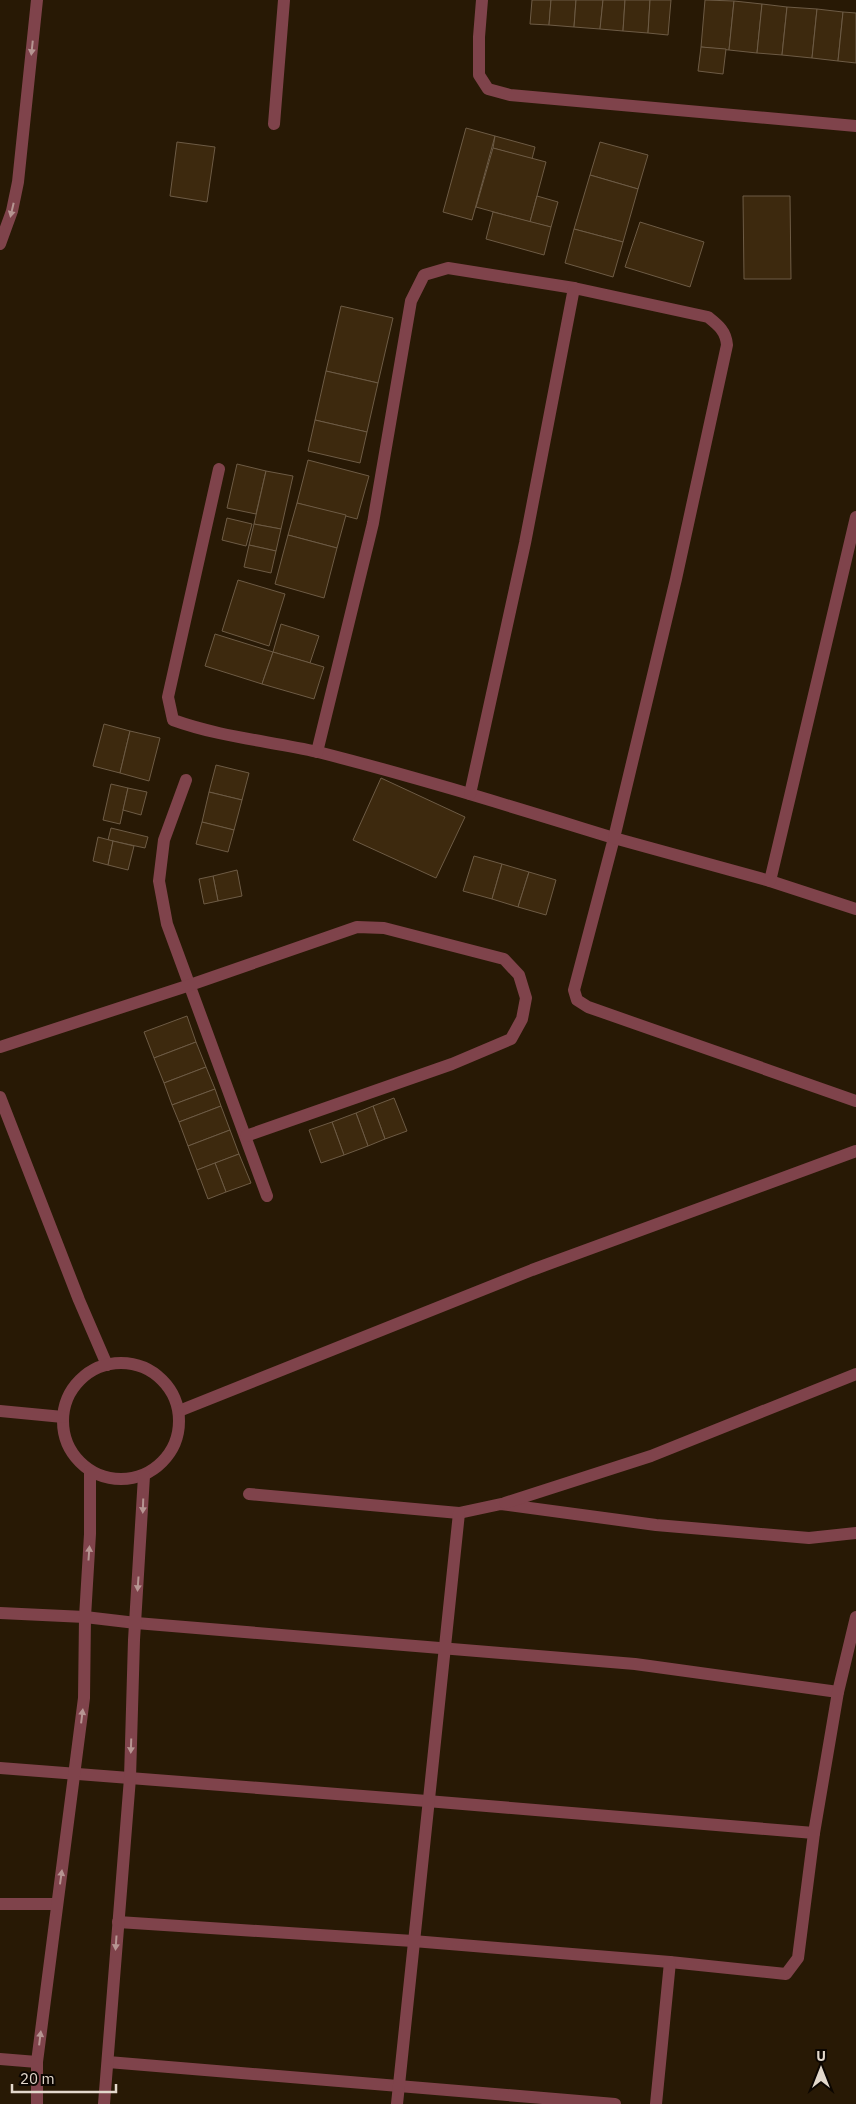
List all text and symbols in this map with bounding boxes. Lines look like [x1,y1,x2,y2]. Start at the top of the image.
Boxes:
one-way arrow [28,41,36,57]
one-way arrow [8,202,16,217]
one-way arrow [138,1498,146,1514]
one-way arrow [86,1545,94,1561]
one-way arrow [134,1576,142,1592]
one-way arrow [78,1707,86,1723]
one-way arrow [127,1739,135,1755]
one-way arrow [57,1868,65,1884]
one-way arrow [112,1935,120,1951]
one-way arrow [36,2030,44,2046]
north arrow [796,2044,846,2094]
text: U [816,2047,826,2065]
scale bar [12,2062,116,2094]
text: 20 m [20,2069,55,2088]

